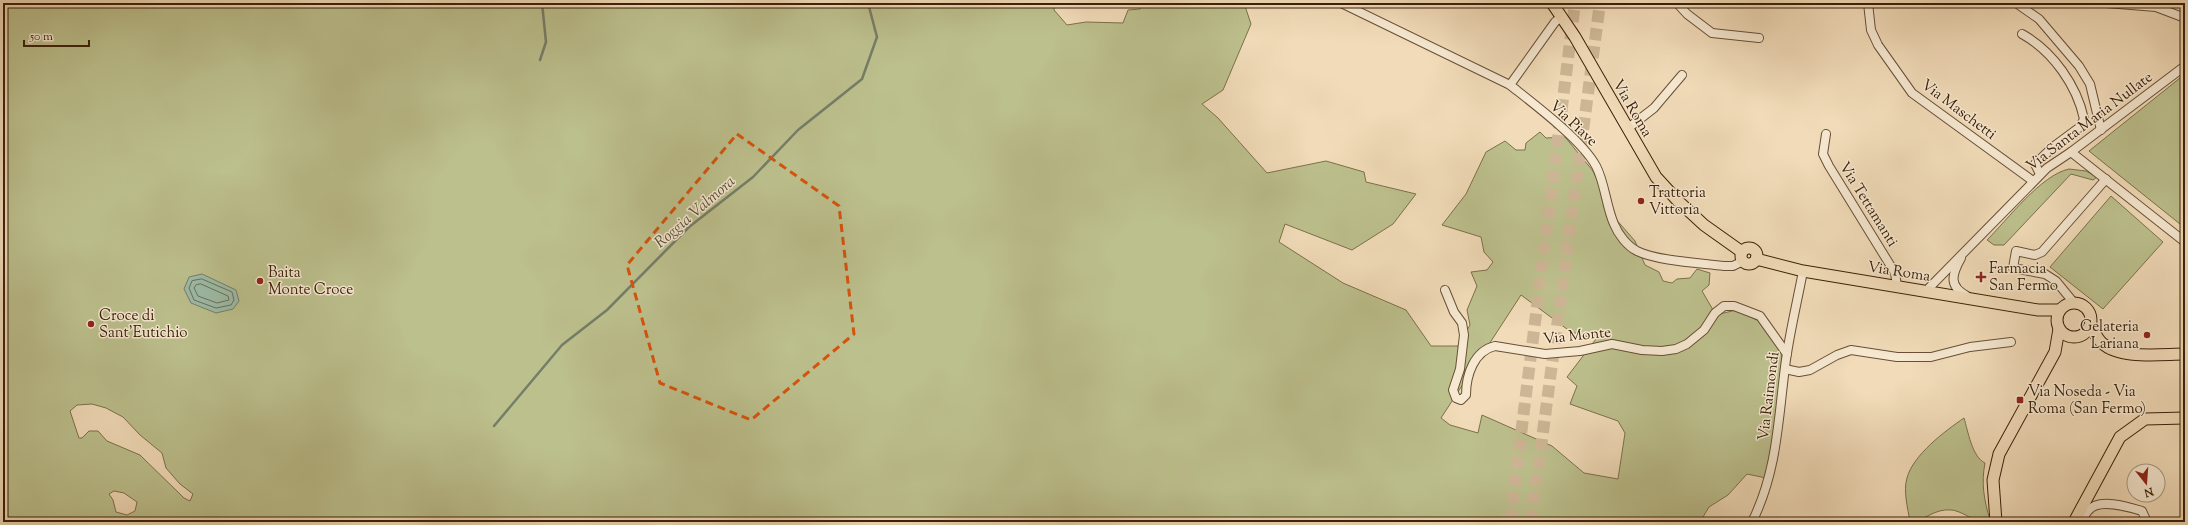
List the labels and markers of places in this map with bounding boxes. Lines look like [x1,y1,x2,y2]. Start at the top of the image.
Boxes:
place label: Trattoria Vittoria [1649,183,1706,221]
marker: Trattoria Vittoria [1636,196,1646,206]
place label: Farmacia San Fermo [1989,259,2058,297]
place label: Baita Monte Croce [268,263,353,301]
marker: Farmacia San Fermo [1976,272,1986,282]
marker: Baita Monte Croce [255,276,265,286]
place label: Croce di Sant'Eutichio [99,306,188,344]
place label: Gelateria Lariana [2080,317,2139,355]
marker: Croce di Sant'Eutichio [86,319,96,329]
marker: Gelateria Lariana [2142,330,2152,340]
place label: Via Noseda - Via Roma (San Fermo) [2028,382,2146,420]
marker: Via Noseda - Via Roma (San Fermo) [2015,395,2025,405]

